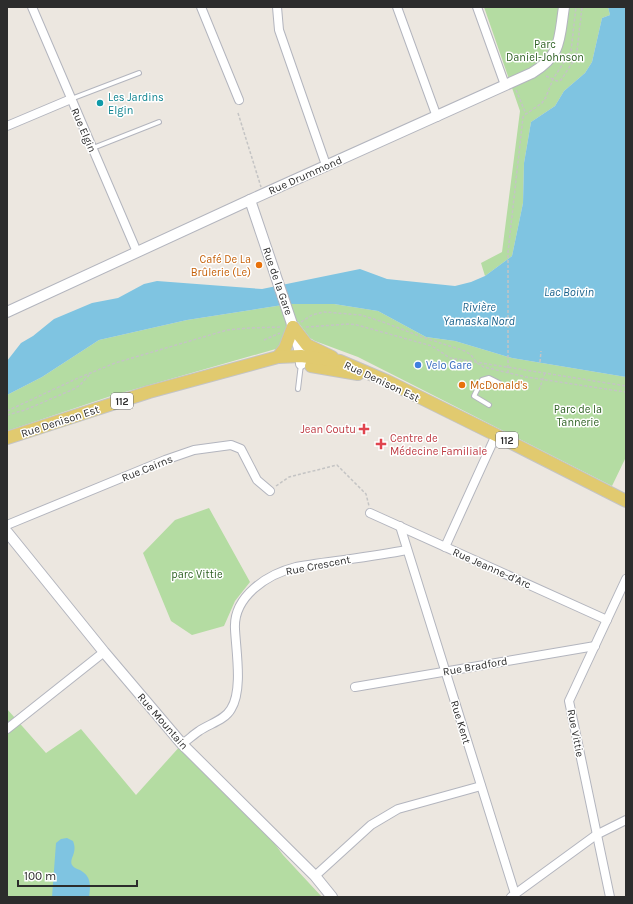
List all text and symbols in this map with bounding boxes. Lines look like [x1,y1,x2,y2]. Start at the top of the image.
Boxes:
park label: Parc Daniel-Johnson [506,38,584,64]
place label: Les Jardins Elgin [108,91,164,117]
marker: Les Jardins Elgin [95,98,105,108]
street label: Rue Elgin [68,106,99,154]
street label: Rue Drummond [266,153,344,198]
street label: Rue de la Gare [260,246,295,317]
place label: Café De La Brûlerie (Le) [191,253,251,279]
marker: Café De La Brûlerie (Le) [254,260,264,270]
water label: Lac Boivin [544,285,594,299]
water label: Rivière Yamaska Nord [443,300,515,328]
street label: Rue Denison Est [342,358,422,405]
place label: Velo Gare [426,359,472,372]
marker: Velo Gare [413,360,423,370]
place label: McDonald's [470,379,528,392]
marker: McDonald's [457,380,467,390]
road number: 112 [111,393,133,409]
street label: Rue Denison Est [19,403,101,440]
park label: Parc de la Tannerie [554,403,602,429]
place label: Jean Coutu [300,423,356,436]
marker: Jean Coutu [359,424,369,434]
place label: Centre de Médecine Familiale [390,432,488,458]
road number: 112 [496,432,518,448]
marker: Centre de Médecine Familiale [375,438,387,450]
street label: Rue Cairns [120,452,175,485]
street label: Rue Jeanne-d'Arc [451,545,533,592]
street label: Rue Crescent [284,553,352,578]
park label: parc Vittie [171,568,223,581]
street label: Rue Bradford [442,654,508,679]
street label: Rue Mountain [135,690,191,752]
street label: Rue Kent [448,699,473,745]
street label: Rue Vittie [565,708,587,758]
scale bar [18,862,137,888]
text: 100 m [24,869,56,883]

